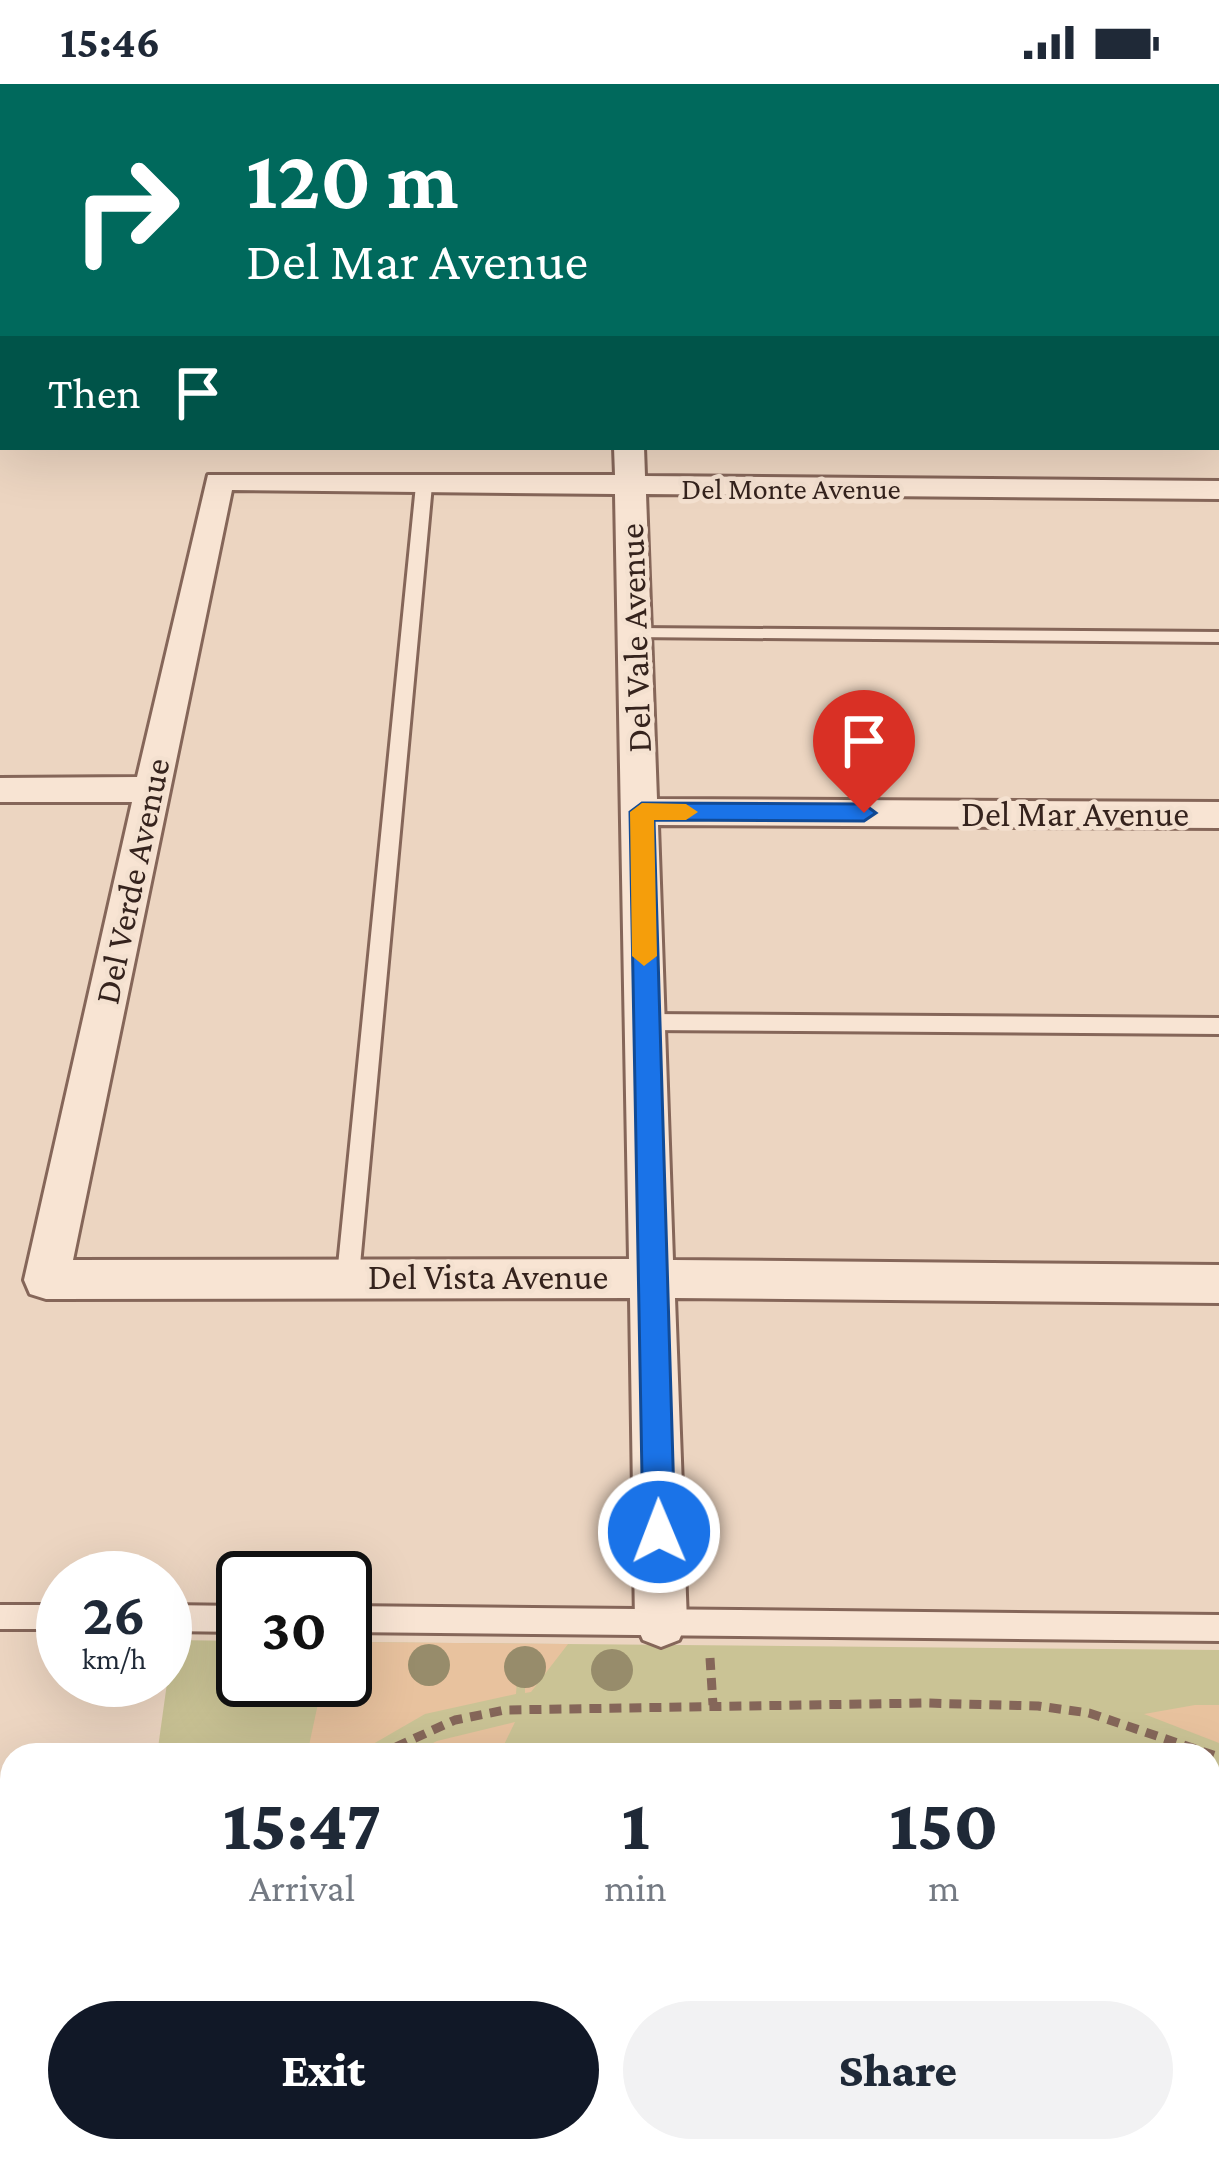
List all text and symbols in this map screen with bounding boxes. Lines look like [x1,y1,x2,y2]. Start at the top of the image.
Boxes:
text: 15:46 [60,17,160,67]
icon: right [48,132,204,288]
text: 120 m [246,133,459,226]
text: Del Mar Avenue [246,231,588,291]
icon: arrive [165,360,231,426]
text: Then [48,368,141,418]
street label: Del Monte Avenue [681,472,901,505]
street label: Del Vale Avenue [611,523,659,753]
pin [813,690,915,813]
icon: arrive [831,708,897,774]
street label: Del Verde Avenue [86,754,178,1008]
street label: Del Mar Avenue [961,794,1189,834]
street label: Del Vista Avenue [368,1257,608,1297]
position arrow [596,1469,722,1595]
speed limit sign: 30 [216,1551,372,1707]
text: 26 [82,1580,146,1647]
text: km/h [82,1642,146,1675]
text: 15:47 [223,1784,382,1864]
text: 1 [621,1784,650,1864]
text: 150 [889,1784,998,1864]
text: Arrival [249,1866,355,1909]
text: min [604,1866,667,1909]
text: m [928,1866,960,1909]
button: Exit [48,2001,599,2139]
button: Share [623,2001,1173,2139]

